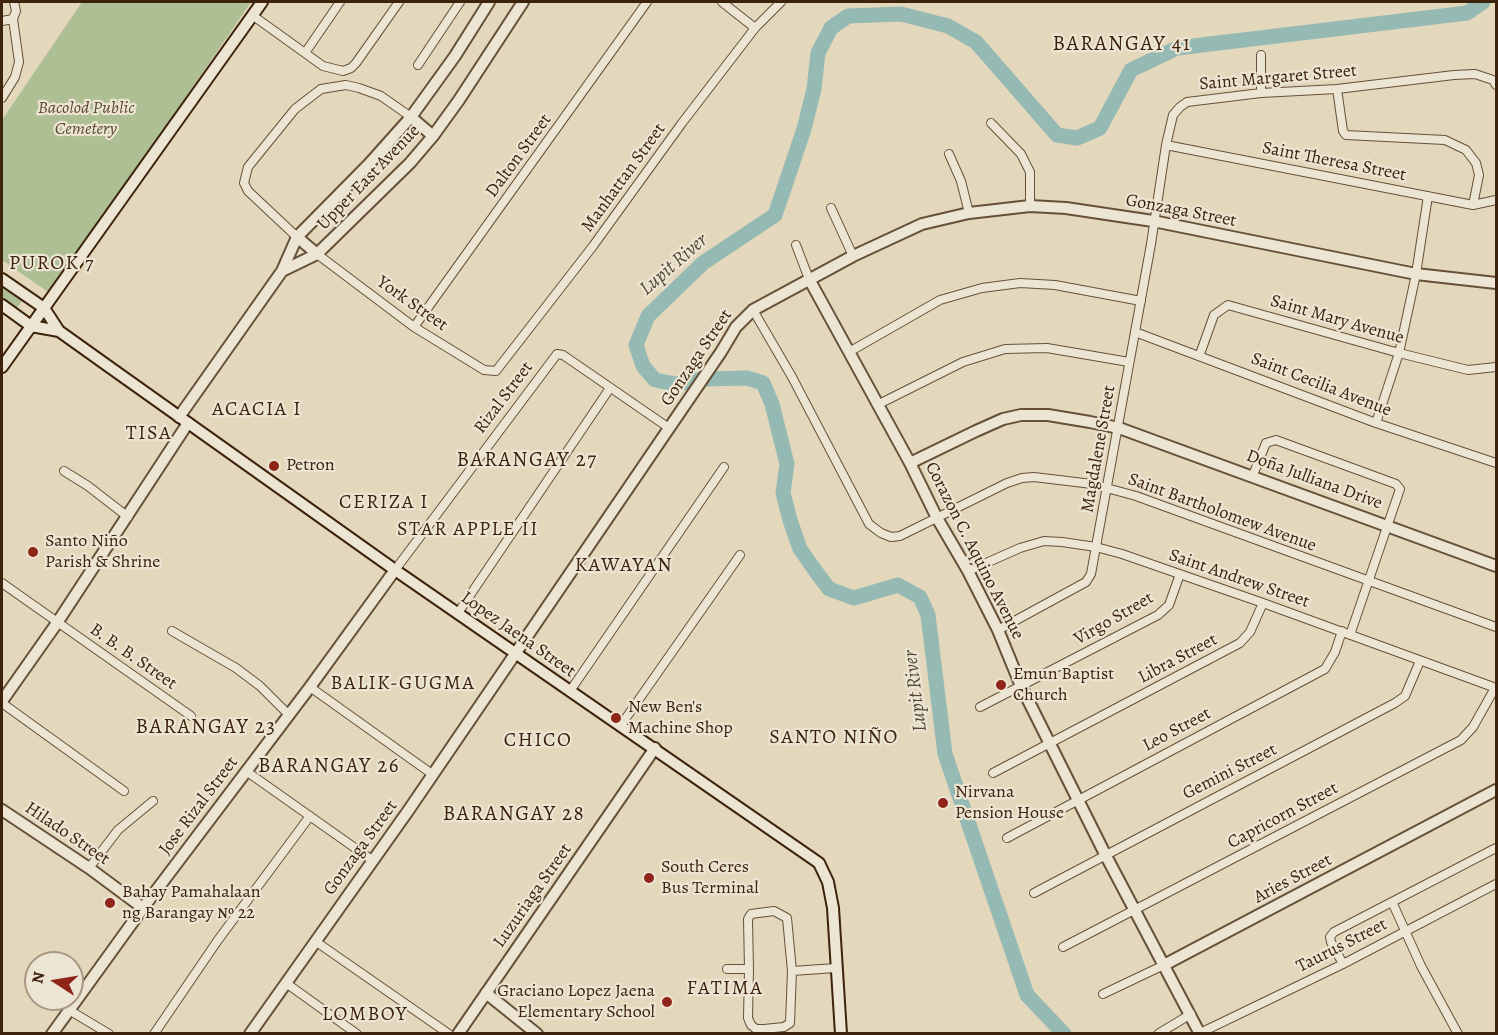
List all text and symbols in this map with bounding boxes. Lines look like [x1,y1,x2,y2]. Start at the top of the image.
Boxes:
district label: BARANGAY 41 [1052,32,1192,58]
street label: Saint Margaret Street [1198,60,1358,96]
park label: Bacolod Public Cemetery [38,98,134,140]
street label: Dalton Street [481,110,557,202]
street label: Manhattan Street [577,119,671,237]
street label: Upper East Avenue [313,121,425,235]
street label: Saint Theresa Street [1260,137,1408,187]
street label: Gonzaga Street [1124,190,1238,232]
water label: Lupit River [635,229,713,301]
district label: PUROK 7 [9,252,95,276]
street label: York Street [372,272,452,336]
street label: Saint Mary Avenue [1268,291,1406,349]
street label: Gonzaga Street [657,305,737,411]
street label: Saint Cecilia Avenue [1248,348,1394,422]
street label: Rizal Street [470,358,538,438]
street label: Magdalene Street [1077,384,1121,514]
district label: ACACIA I [212,398,302,422]
district label: TISA [126,422,172,446]
street label: Doña Julliana Drive [1243,445,1385,515]
district label: BARANGAY 27 [456,448,598,474]
place label: Petron [286,455,335,477]
marker: Petron [267,459,281,473]
street label: Corazon C. Aquino Avenue [920,459,1028,643]
street label: Saint Bartholomew Avenue [1125,469,1319,557]
district label: CERIZA I [339,491,429,515]
district label: STAR APPLE II [397,518,539,542]
place label: Santo Niño Parish & Shrine [45,531,160,574]
marker: Santo Niño Parish & Shrine [26,545,40,559]
street label: Saint Andrew Street [1166,545,1312,613]
district label: KAWAYAN [575,554,673,578]
street label: Lopez Jaena Street [456,587,580,683]
street label: Virgo Street [1070,588,1158,650]
street label: B. B. B. Street [85,619,181,695]
street label: Libra Street [1135,629,1221,689]
water label: Lupit River [899,649,933,733]
place label: Emun Baptist Church [1013,664,1114,706]
district label: BALIK-GUGMA [331,672,475,696]
marker: Emun Baptist Church [994,678,1008,692]
place label: New Ben's Machine Shop [628,697,733,740]
street label: Leo Street [1139,703,1215,757]
marker: New Ben's Machine Shop [609,711,623,725]
district label: BARANGAY 23 [135,715,277,741]
district label: SANTO NIÑO [769,726,899,750]
district label: CHICO [504,729,572,753]
street label: Gemini Street [1179,739,1281,805]
street label: Jose Rizal Street [155,752,243,860]
district label: BARANGAY 26 [258,754,400,780]
street label: Capricorn Street [1224,778,1342,854]
place label: Nirvana Pension House [955,782,1064,824]
street label: Gonzaga Street [319,796,403,900]
marker: Nirvana Pension House [936,796,950,810]
street label: Hilado Street [20,798,114,870]
district label: BARANGAY 28 [443,802,585,828]
street label: Luzuriaga Street [489,840,577,952]
street label: Aries Street [1250,849,1336,909]
place label: South Ceres Bus Terminal [661,857,759,900]
marker: South Ceres Bus Terminal [642,871,656,885]
place label: Bahay Pamahalaan ng Barangay № 22 [122,882,261,924]
marker: Bahay Pamahalaan ng Barangay № 22 [103,896,117,910]
street label: Taurus Street [1293,914,1391,978]
north arrow [24,951,84,1011]
text: N [26,970,50,986]
district label: FATIMA [687,977,763,1001]
place label: Graciano Lopez Jaena Elementary School [497,981,655,1024]
marker: Graciano Lopez Jaena Elementary School [660,995,674,1009]
district label: LOMBOY [322,1003,408,1027]

